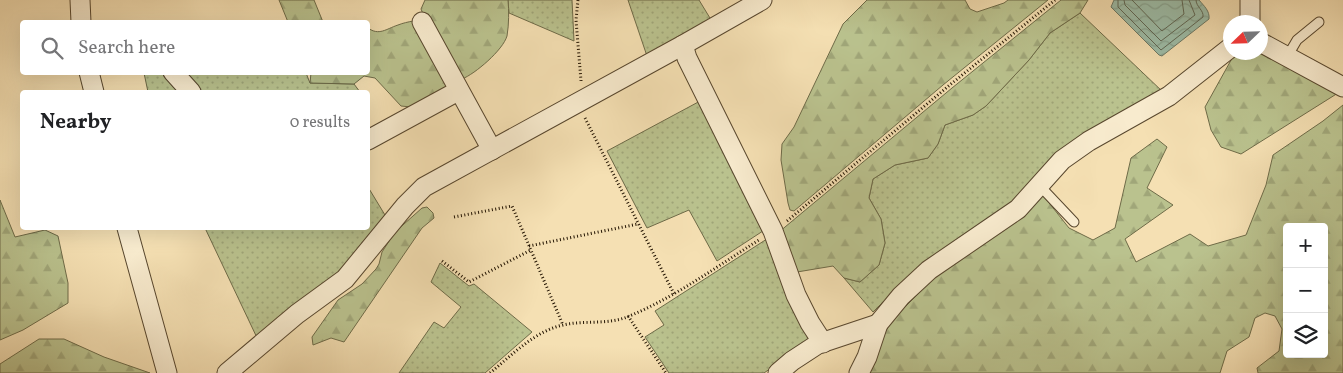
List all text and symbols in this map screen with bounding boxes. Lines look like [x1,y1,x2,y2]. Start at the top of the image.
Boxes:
north arrow [1223,15,1268,60]
search box [20,20,370,75]
icon: search [38,34,66,62]
text: Search here [78,35,175,61]
text: Nearby [40,108,111,137]
text: 0 results [290,112,350,134]
map controls [1283,223,1328,358]
button: + [1283,223,1328,268]
button: − [1283,268,1328,313]
button: layers [1283,313,1328,358]

